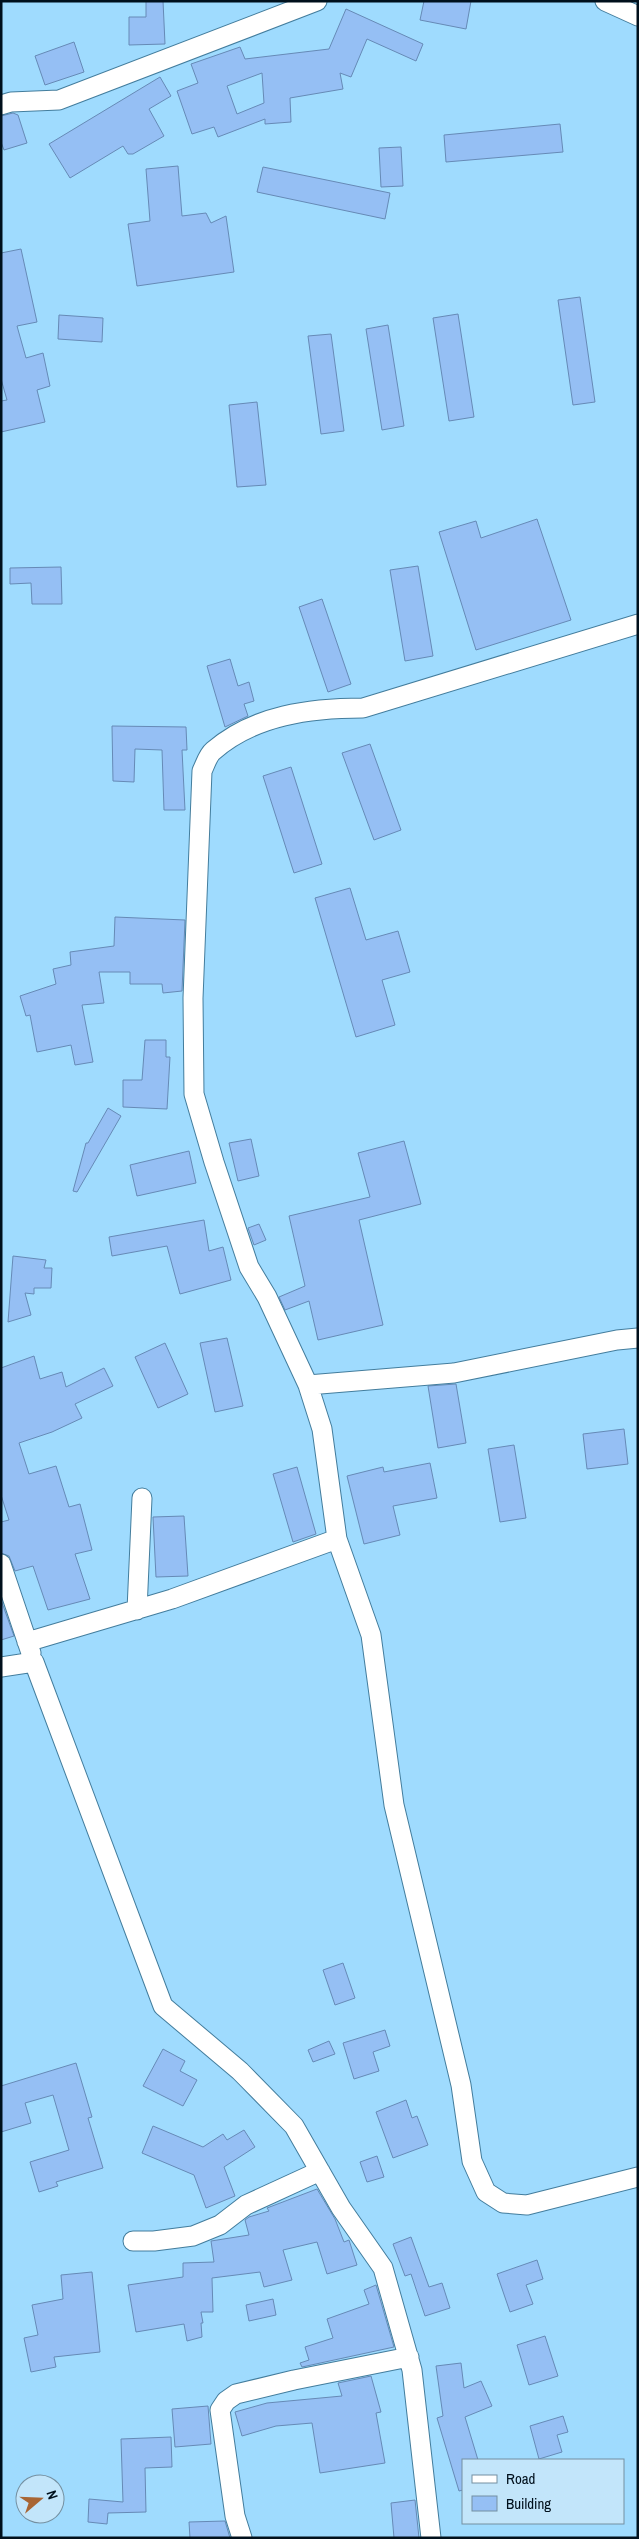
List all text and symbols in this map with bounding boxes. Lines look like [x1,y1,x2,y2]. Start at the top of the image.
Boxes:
legend [462,2459,624,2524]
text: Road [506,2468,535,2489]
north arrow [15,2474,65,2524]
text: N [42,2488,62,2502]
text: Building [506,2493,551,2514]

